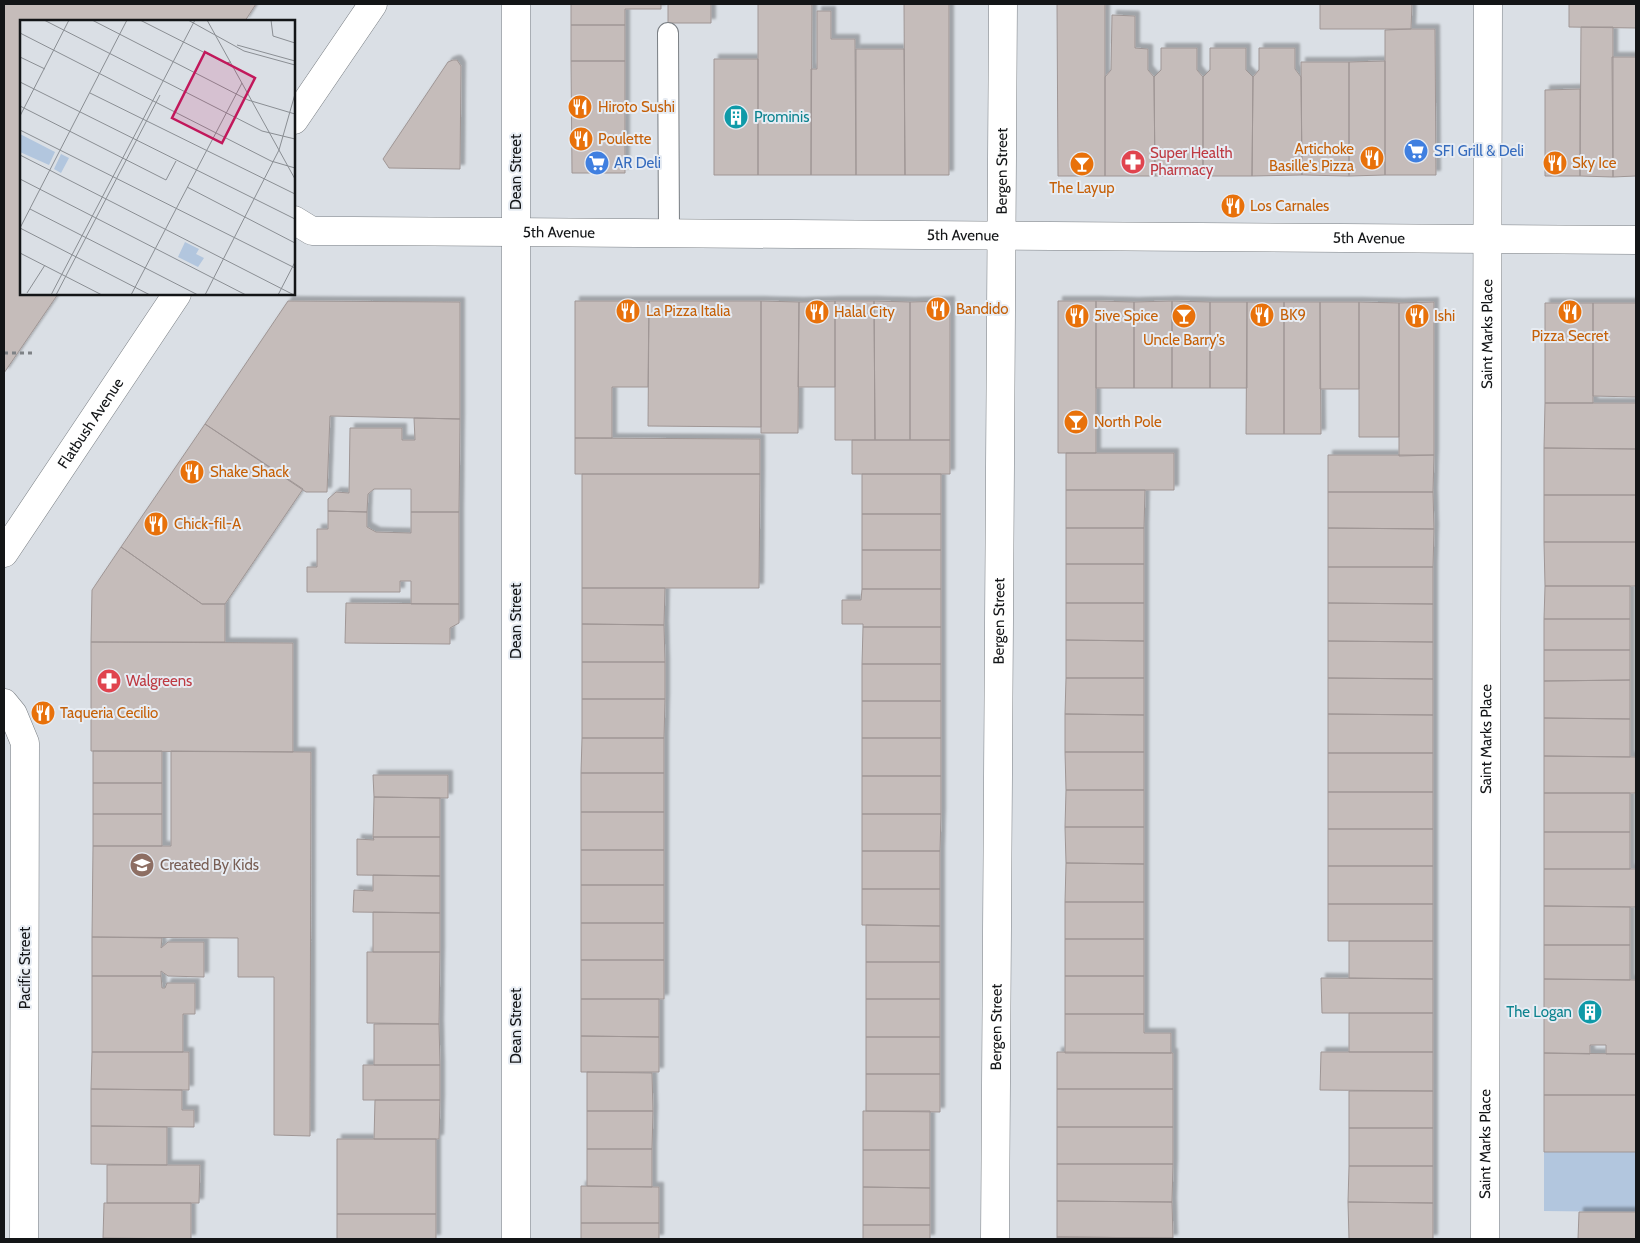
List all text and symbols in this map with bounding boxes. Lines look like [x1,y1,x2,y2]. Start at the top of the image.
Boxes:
inset map [20,20,295,295]
restaurant icon: Hiroto Sushi [567,94,593,120]
place label: Hiroto Sushi [598,98,675,116]
building icon: Prominis [723,104,749,130]
place label: Prominis [754,108,809,126]
restaurant icon: Poulette [568,126,594,152]
street label: Bergen Street [993,128,1011,215]
place label: Poulette [598,130,652,148]
street label: Dean Street [507,134,525,210]
supermarket icon: SFI Grill & Deli [1403,138,1429,164]
place label: Artichoke Basille's Pizza [1269,140,1355,175]
place label: SFI Grill & Deli [1434,142,1524,160]
place label: Super Health Pharmacy [1150,144,1233,179]
restaurant icon: Artichoke Basille's Pizza [1359,145,1385,171]
pharmacy icon: Super Health Pharmacy [1120,149,1146,175]
supermarket icon: AR Deli [584,150,610,176]
restaurant icon: Sky Ice [1542,150,1568,176]
bar icon: The Layup [1069,151,1095,177]
place label: AR Deli [614,154,661,172]
place label: Sky Ice [1572,154,1617,172]
place label: The Layup [1049,179,1115,197]
restaurant icon: Los Carnales [1220,193,1246,219]
place label: Los Carnales [1250,197,1329,215]
street label: 5th Avenue [523,223,595,242]
street label: 5th Avenue [927,226,999,245]
street label: 5th Avenue [1333,229,1405,247]
street label: Saint Marks Place [1478,279,1496,389]
restaurant icon: Bandido [925,296,951,322]
restaurant icon: La Pizza Italia [615,298,641,324]
restaurant icon: Halal City [804,299,830,325]
restaurant icon: Pizza Secret [1557,299,1583,325]
place label: Bandido [956,300,1009,318]
place label: La Pizza Italia [646,302,731,320]
restaurant icon: BK9 [1249,302,1275,328]
place label: Halal City [834,303,895,321]
restaurant icon: 5ive Spice [1064,303,1090,329]
bar icon: Uncle Barry's [1171,303,1197,329]
restaurant icon: Ishi [1404,303,1430,329]
place label: BK9 [1280,306,1306,324]
place label: 5ive Spice [1094,307,1159,325]
place label: Ishi [1434,307,1455,325]
place label: Pizza Secret [1532,327,1608,345]
place label: Uncle Barry's [1143,331,1225,349]
street label: Flatbush Avenue [54,374,127,472]
bar icon: North Pole [1063,409,1089,435]
place label: North Pole [1094,413,1162,431]
restaurant icon: Shake Shack [179,459,205,485]
place label: Shake Shack [210,463,289,481]
restaurant icon: Chick-fil-A [143,511,169,537]
place label: Chick-fil-A [174,515,242,533]
street label: Bergen Street [990,578,1008,664]
street label: Dean Street [507,583,525,659]
pharmacy icon: Walgreens [96,668,122,694]
place label: Walgreens [126,672,192,690]
street label: Saint Marks Place [1477,684,1495,794]
restaurant icon: Taqueria Cecilio [30,700,56,726]
place label: Taqueria Cecilio [60,704,158,722]
school or university icon: Created By Kids [129,852,155,878]
place label: Created By Kids [160,856,259,874]
street label: Pacific Street [16,927,34,1009]
street label: Bergen Street [987,984,1006,1070]
street label: Dean Street [507,988,525,1064]
building icon: The Logan [1577,999,1603,1025]
place label: The Logan [1506,1003,1572,1021]
street label: Saint Marks Place [1476,1089,1494,1199]

